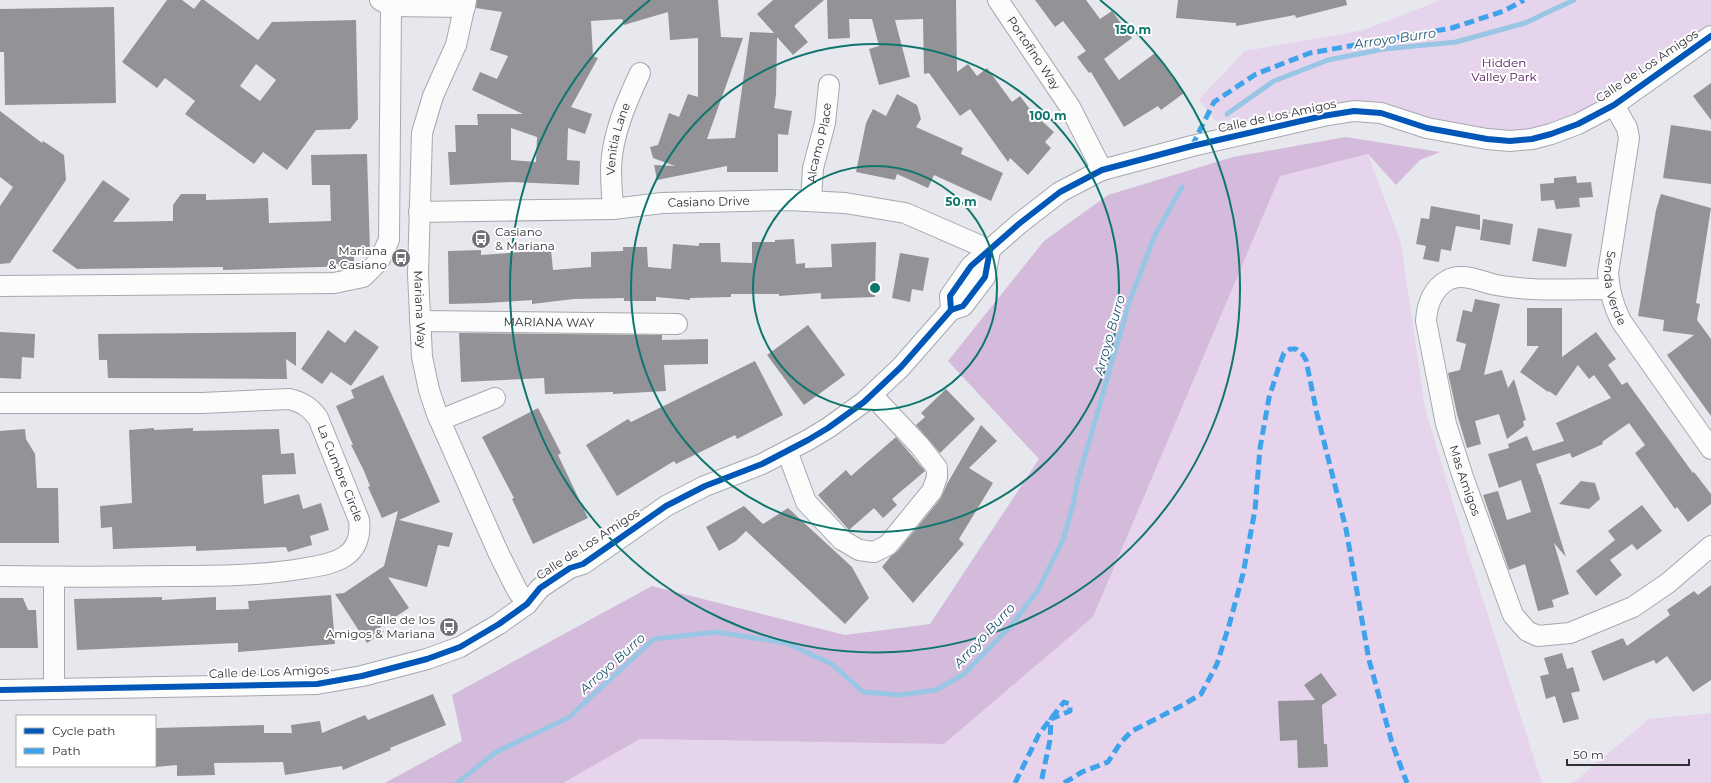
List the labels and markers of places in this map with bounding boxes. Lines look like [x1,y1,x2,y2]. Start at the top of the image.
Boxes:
place label: Casiano & Mariana [495,224,555,253]
bus stop icon: Casiano & Mariana [470,228,492,250]
place label: Mariana & Casiano [329,243,387,272]
bus stop icon: Mariana & Casiano [390,247,412,269]
centre of rings [868,281,882,295]
place label: Calle de los Amigos & Mariana [326,612,435,641]
bus stop icon: Calle de los Amigos & Mariana [438,616,460,638]

